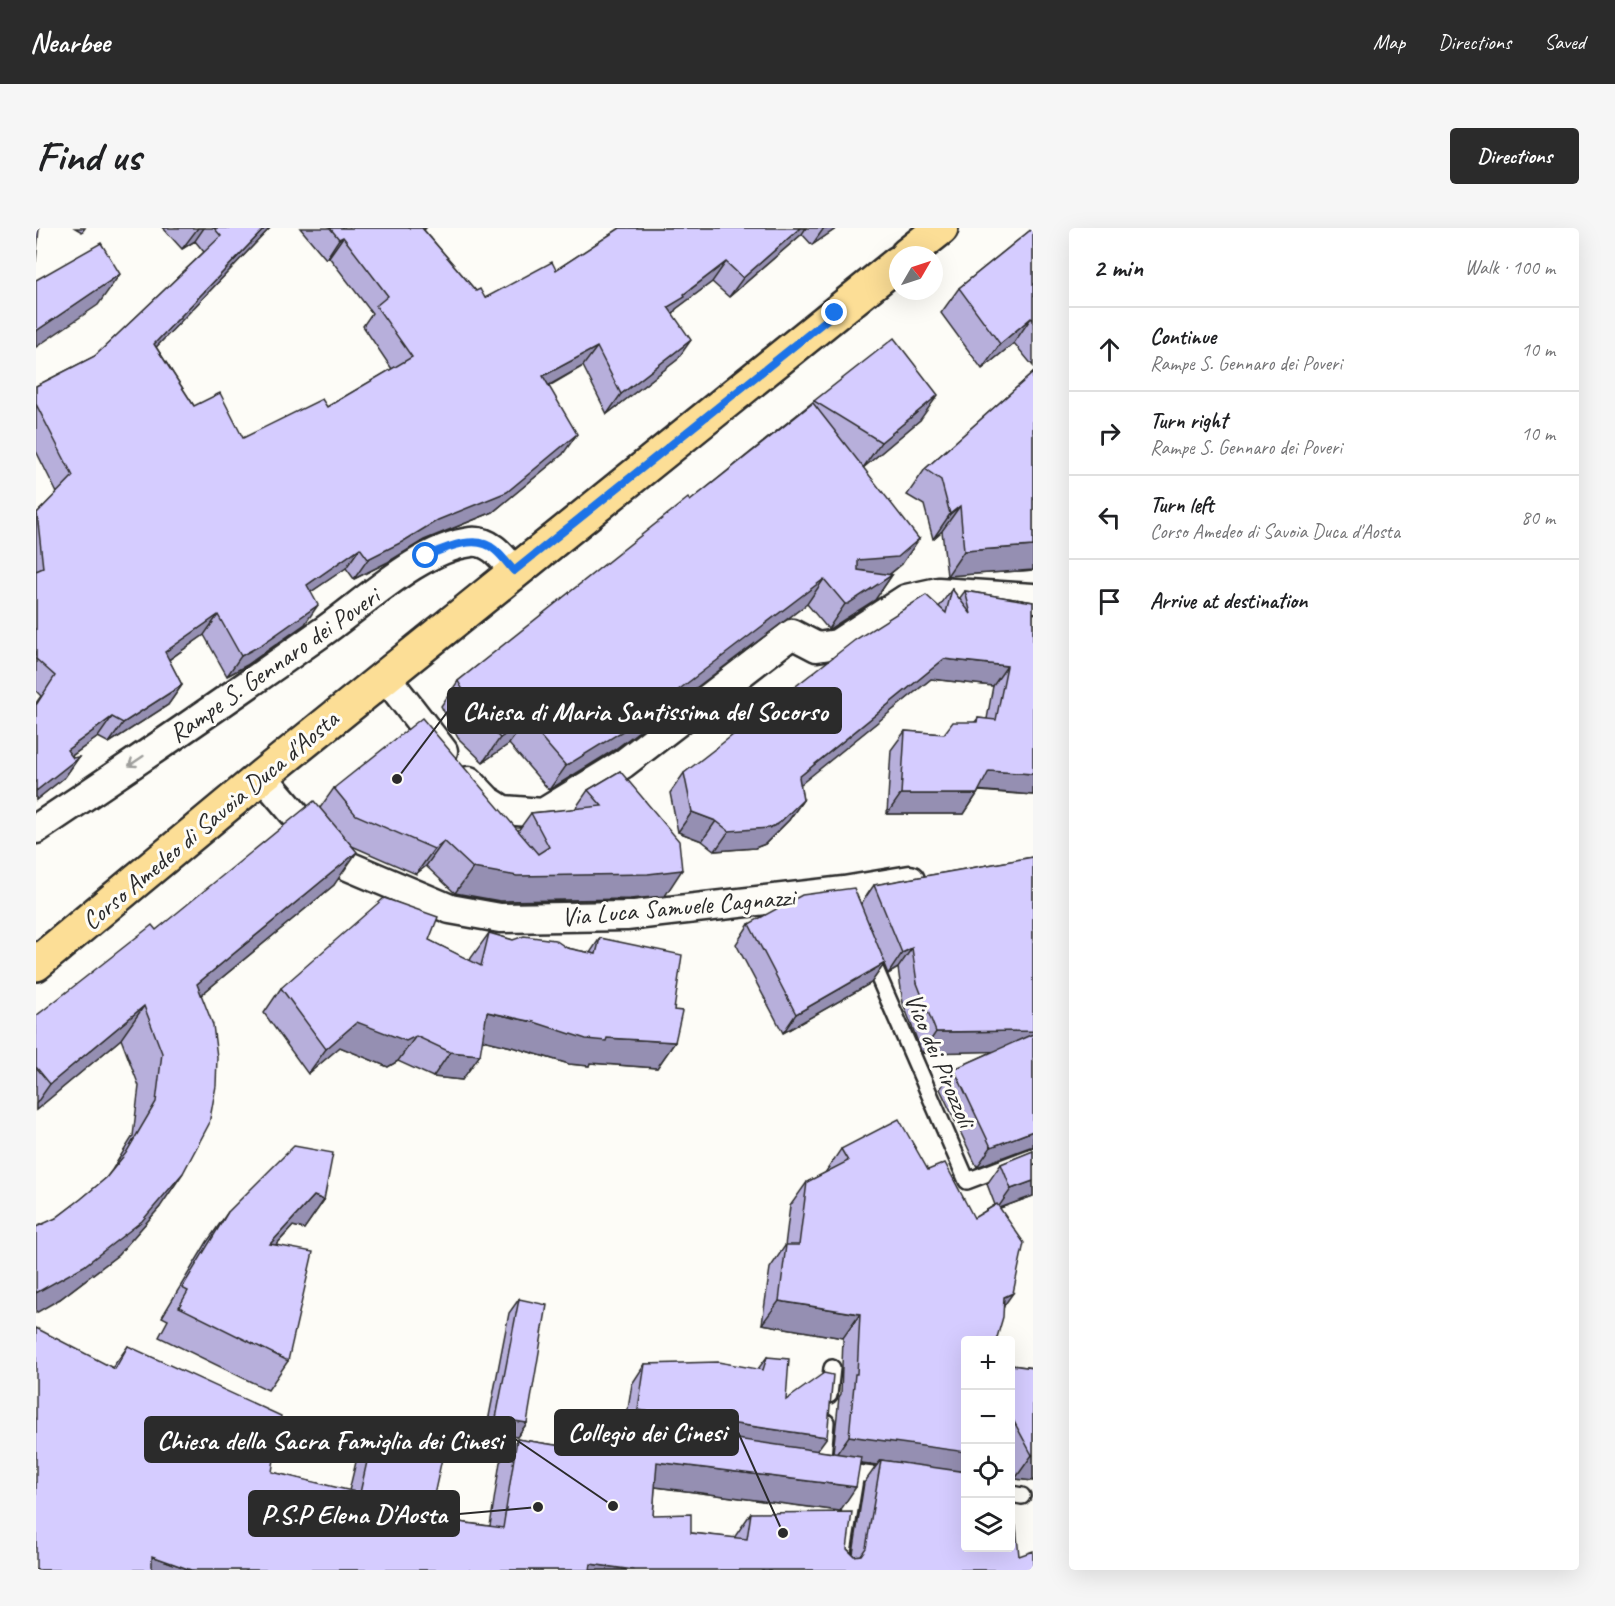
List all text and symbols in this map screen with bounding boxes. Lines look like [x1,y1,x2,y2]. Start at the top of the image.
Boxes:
text: Nearbee [30,25,110,60]
text: Map [1373,29,1405,55]
text: Directions [1438,29,1511,55]
text: Saved [1544,29,1585,55]
button: Directions [1450,128,1579,184]
text: Find us [36,130,141,183]
north arrow [889,246,943,300]
text: 2 min [1093,251,1143,284]
text: Walk · 100 m [1465,255,1555,280]
route end [821,299,847,325]
text: Continue [1150,323,1216,351]
icon: ahead [1093,333,1126,366]
text: 10 m [1521,337,1555,362]
text: Rampe S. Gennaro dei Poveri [1150,351,1342,376]
text: Turn right [1150,407,1227,435]
icon: right [1093,417,1126,450]
text: 10 m [1521,421,1555,446]
text: Rampe S. Gennaro dei Poveri [1150,435,1342,460]
text: Turn left [1150,491,1214,519]
icon: left [1093,501,1126,534]
text: 80 m [1521,505,1555,530]
text: Corso Amedeo di Savoia Duca d'Aosta [1150,519,1400,544]
route start [412,542,438,568]
street label: Rampe S. Gennaro dei Poveri [162,578,388,750]
icon: arrive [1093,585,1126,618]
text: Arrive at destination [1150,587,1307,615]
callout: Chiesa di Maria Santissima del Socorso [448,688,841,733]
text: Chiesa di Maria Santissima del Socorso [462,694,830,728]
street label: Corso Amedeo di Savoia Duca d'Aosta [75,702,346,937]
one-way arrow [128,755,145,767]
street label: Via Luca Samuele Cagnazzi [560,880,799,934]
street label: Vico dei Pirozzoli [897,988,984,1135]
map controls [961,1336,1015,1552]
button: + [961,1336,1015,1390]
button: − [961,1390,1015,1444]
callout: Collegio dei Cinesi [555,1410,738,1455]
text: Collegio dei Cinesi [568,1415,730,1449]
callout: Chiesa della Sacra Famiglia dei Cinesi [145,1417,515,1462]
text: Chiesa della Sacra Famiglia dei Cinesi [157,1423,507,1457]
button: locate [961,1444,1015,1498]
callout: P.S.P Elena D'Aosta [249,1491,459,1536]
text: P.S.P Elena D'Aosta [261,1497,449,1531]
button: layers [961,1498,1015,1552]

